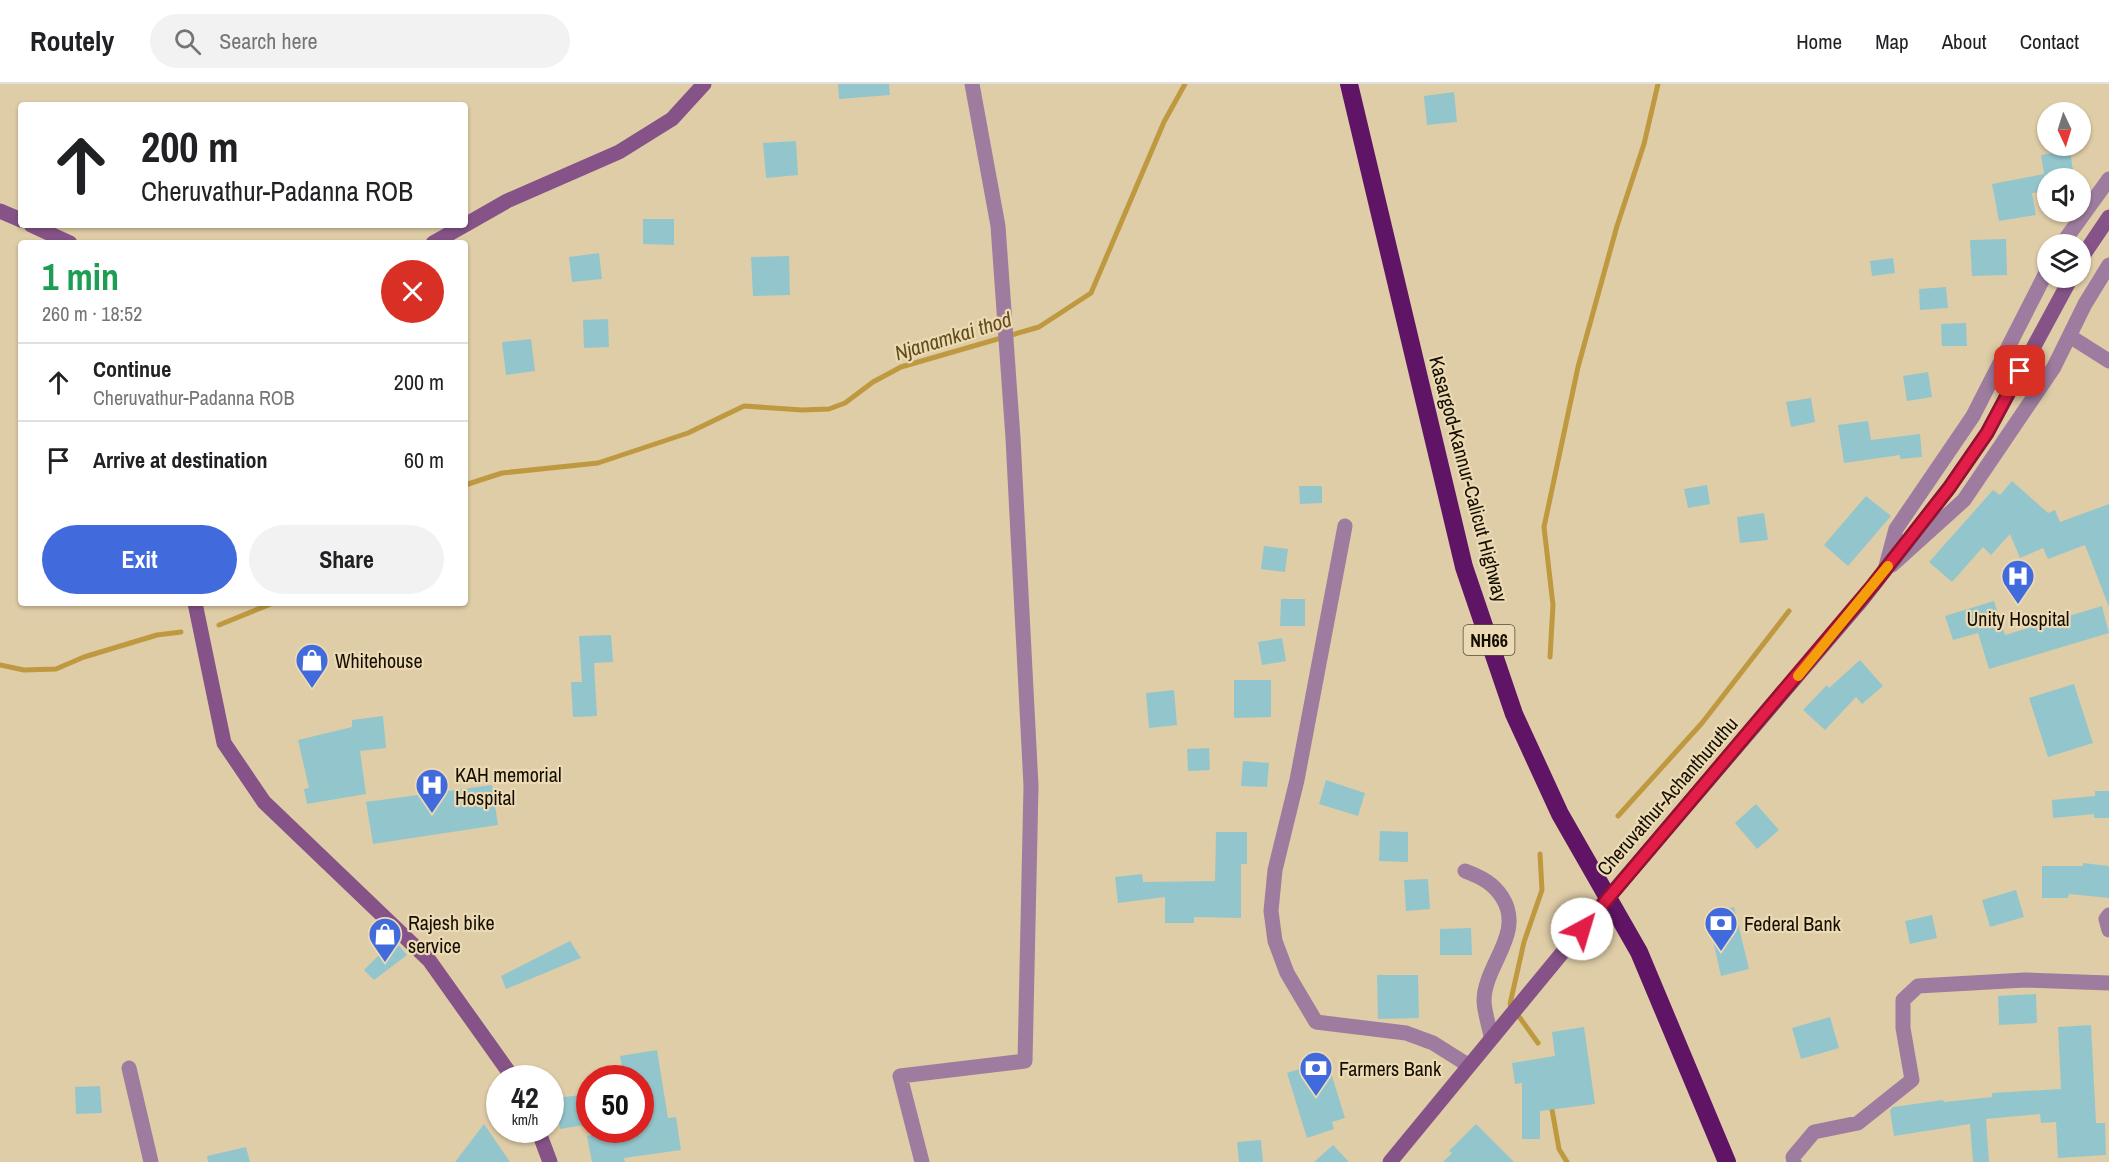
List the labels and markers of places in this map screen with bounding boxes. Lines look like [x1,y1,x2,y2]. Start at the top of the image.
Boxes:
pin [1994,345,2045,396]
hospital icon: Unity Hospital [2000,558,2036,605]
place label: Unity Hospital [1967,605,2070,632]
shop icon: Whitehouse [294,642,330,689]
place label: Whitehouse [335,647,423,674]
place label: KAH memorial Hospital [455,761,562,811]
hospital icon: KAH memorial Hospital [414,767,450,814]
bank icon: Federal Bank [1703,905,1739,952]
place label: Rajesh bike service [408,909,495,959]
place label: Federal Bank [1744,910,1842,937]
shop icon: Rajesh bike service [367,916,403,963]
bank icon: Farmers Bank [1298,1050,1334,1097]
place label: Farmers Bank [1339,1055,1442,1082]

